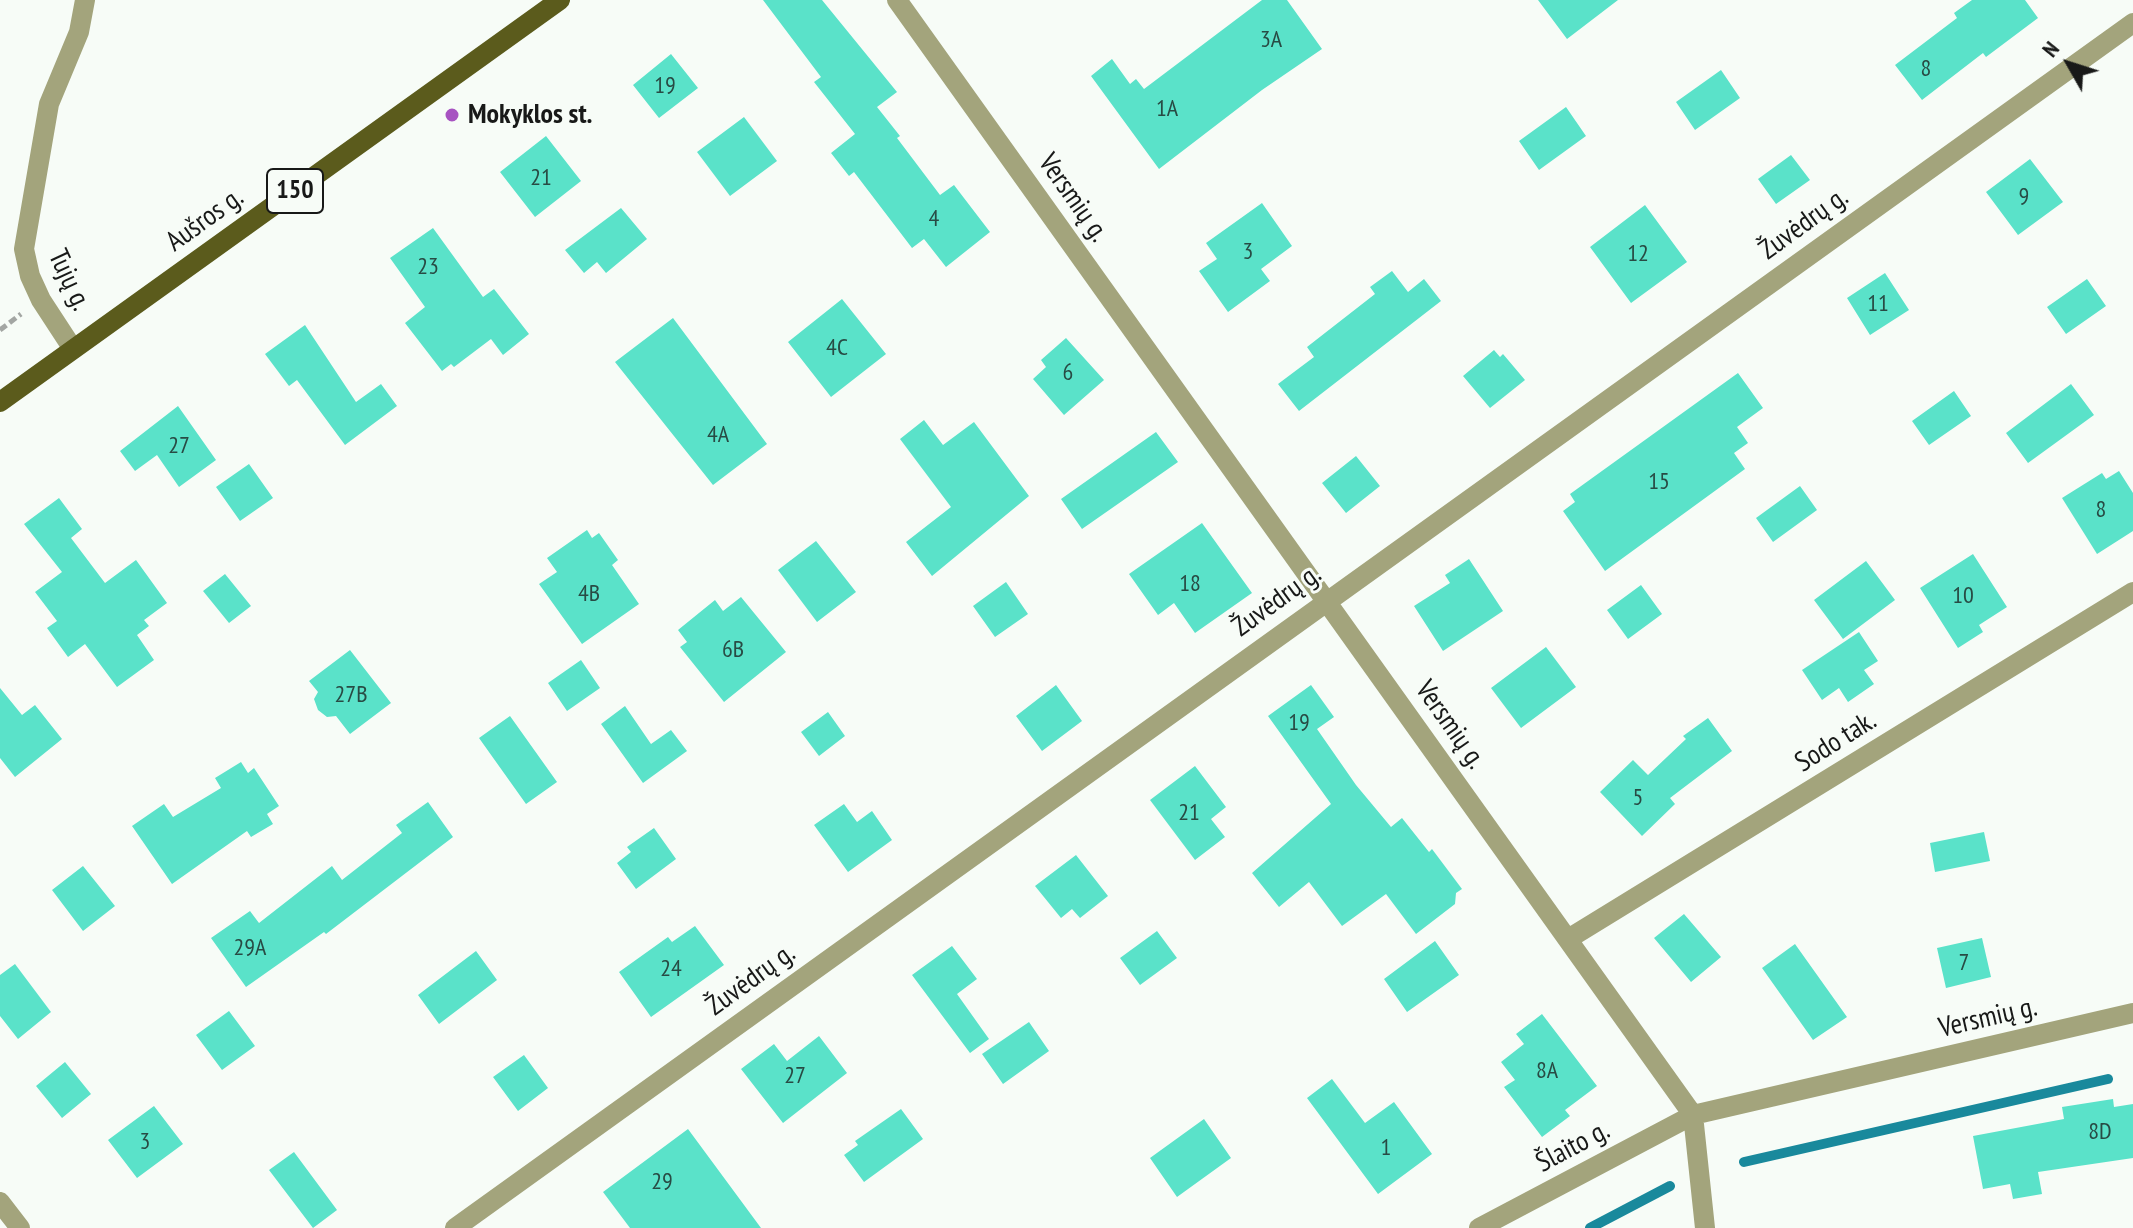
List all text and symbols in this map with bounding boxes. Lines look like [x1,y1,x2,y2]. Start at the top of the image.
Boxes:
north arrow [2029,24,2109,104]
house number: 3A [1260,26,1282,54]
text: N [2036,35,2065,62]
house number: 8 [1921,55,1931,83]
house number: 19 [654,72,676,100]
house number: 1A [1156,95,1178,123]
place label: Mokyklos st. [468,98,592,132]
marker: Mokyklos st. [443,106,461,124]
street label: Versmių g. [1031,148,1115,248]
house number: 21 [530,164,552,192]
road number: 150 [267,169,323,213]
street label: Aušros g. [160,181,250,259]
street label: Žuvėdrų g. [1753,181,1855,267]
house number: 9 [2019,183,2029,211]
house number: 4 [929,205,939,233]
house number: 3 [1243,238,1253,266]
house number: 12 [1627,240,1649,268]
street label: Tujų g. [40,244,98,316]
house number: 23 [417,253,439,281]
house number: 11 [1867,290,1889,318]
house number: 4C [826,334,848,362]
house number: 6 [1063,359,1073,387]
house number: 4A [707,421,729,449]
house number: 27 [168,432,190,460]
house number: 15 [1648,468,1670,496]
house number: 8 [2096,496,2106,524]
street label: Žuvėdrų g. [1226,558,1328,644]
house number: 18 [1179,570,1201,598]
house number: 4B [578,580,600,608]
house number: 10 [1952,582,1974,610]
house number: 6B [722,636,744,664]
street label: Versmių g. [1408,675,1492,775]
house number: 27B [335,681,367,709]
street label: Sodo tak. [1789,704,1883,780]
house number: 19 [1288,709,1310,737]
house number: 5 [1633,784,1643,812]
house number: 21 [1178,799,1200,827]
house number: 29A [234,934,266,962]
street label: Žuvėdrų g. [700,937,802,1023]
house number: 7 [1959,949,1969,977]
house number: 24 [660,955,682,983]
street label: Versmių g. [1936,990,2040,1046]
house number: 8A [1536,1057,1558,1085]
house number: 27 [784,1062,806,1090]
street label: Šlaito g. [1531,1114,1615,1180]
house number: 8D [2088,1118,2112,1146]
house number: 3 [140,1128,150,1156]
house number: 1 [1381,1134,1391,1162]
house number: 29 [651,1168,673,1196]

